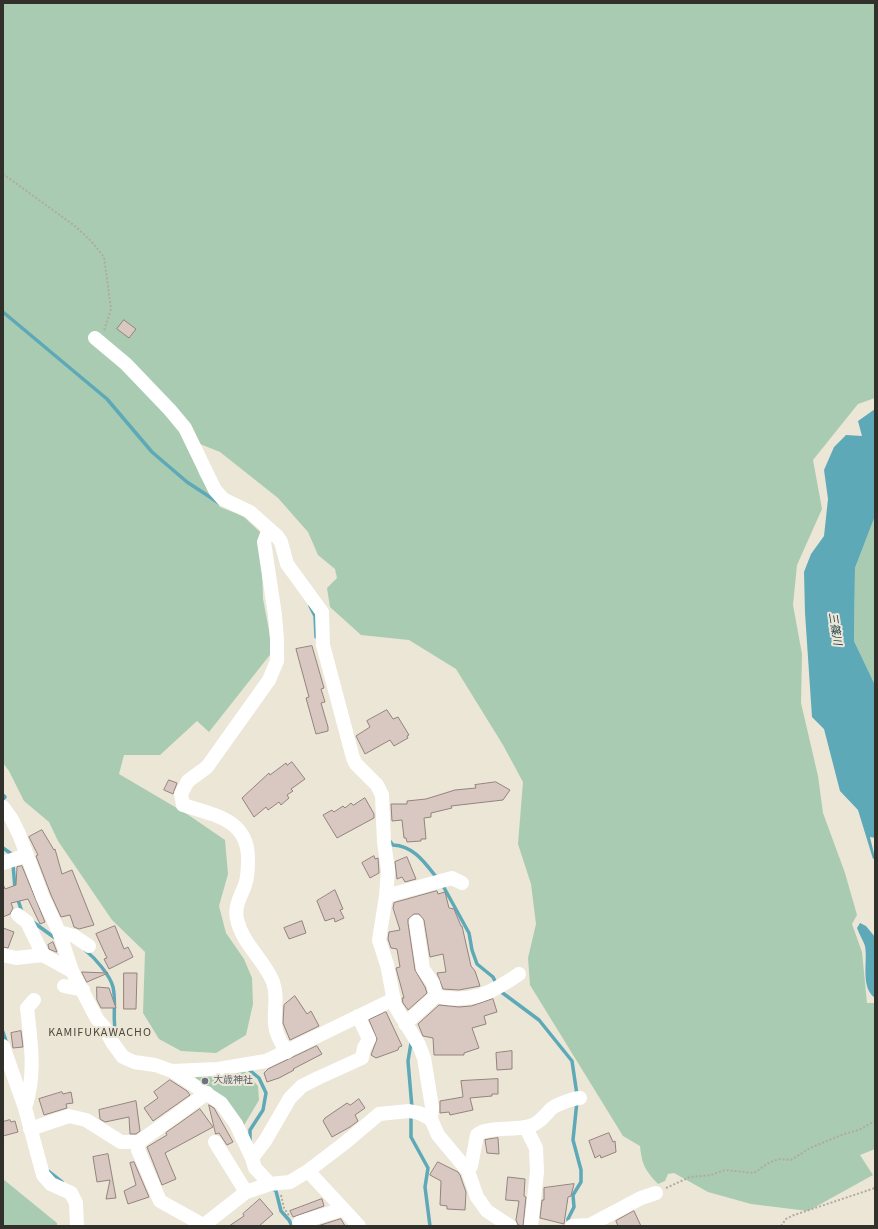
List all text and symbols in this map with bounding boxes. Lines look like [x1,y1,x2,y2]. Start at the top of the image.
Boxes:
water label: 三篠川 [825,612,843,646]
district label: KAMIFUKAWACHO [48,1026,152,1040]
place label: 大歳神社 [213,1075,253,1087]
marker: 大歳神社 [200,1076,210,1086]

